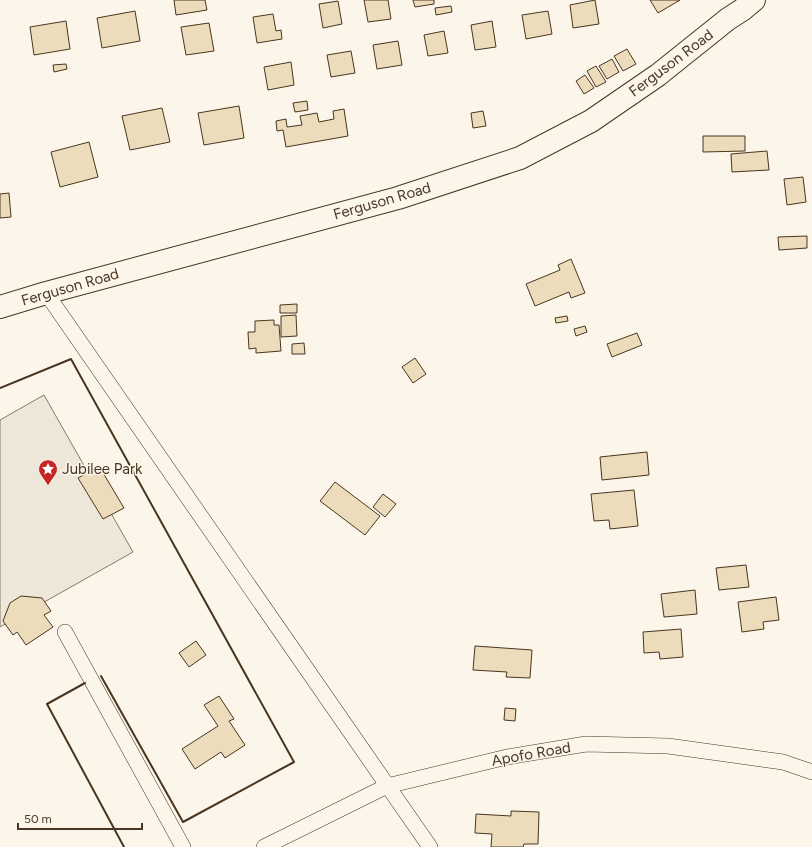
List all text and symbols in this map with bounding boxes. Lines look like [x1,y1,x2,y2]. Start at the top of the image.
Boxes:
street label: Ferguson Road [625,25,717,101]
street label: Ferguson Road [331,178,433,224]
street label: Ferguson Road [19,264,121,310]
place icon: Jubilee Park [37,458,59,486]
place label: Jubilee Park [62,460,143,478]
street label: Apofo Road [490,738,572,770]
scale bar [18,805,142,831]
text: 50 m [24,812,52,826]

